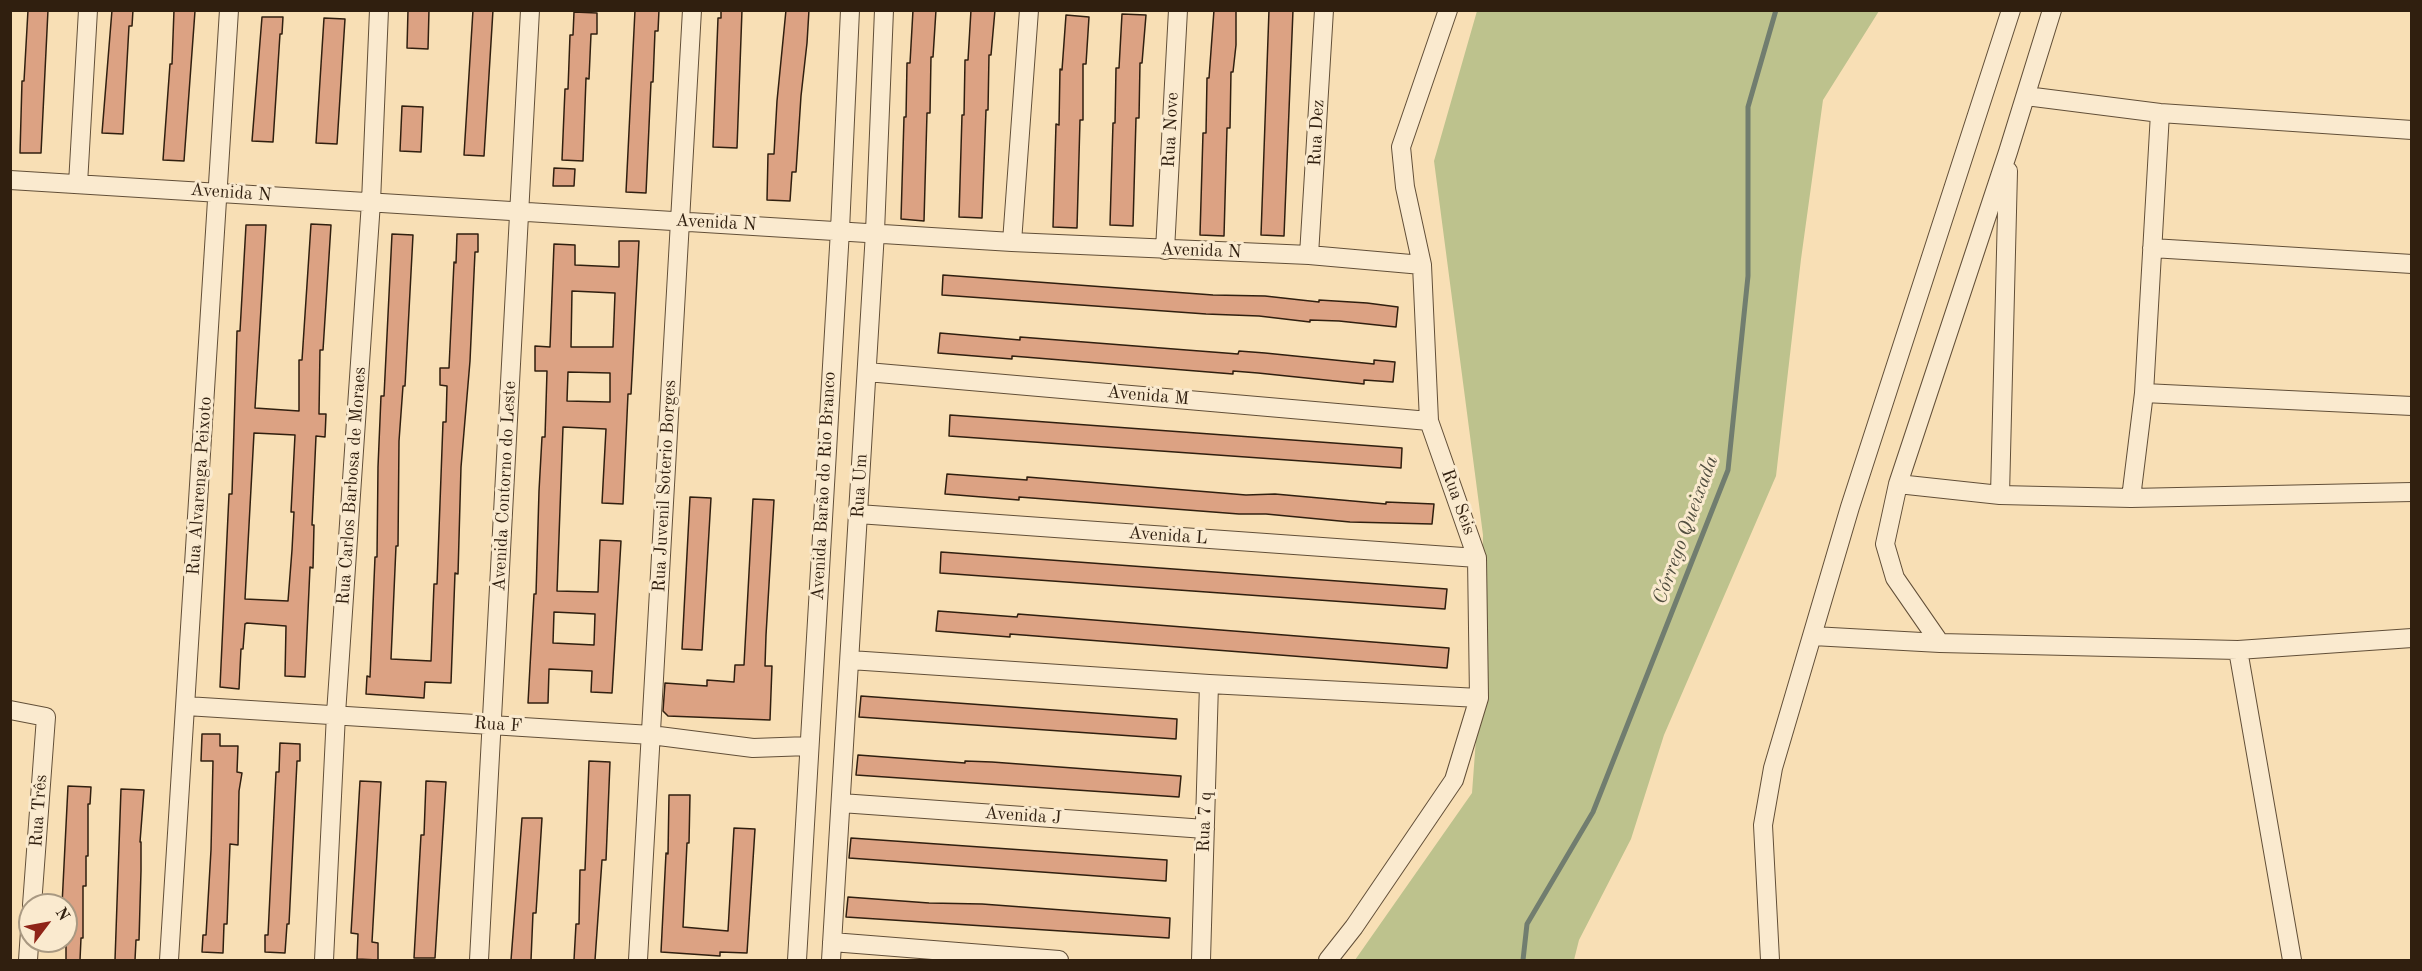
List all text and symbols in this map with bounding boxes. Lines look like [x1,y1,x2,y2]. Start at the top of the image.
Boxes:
street label: Rua Nove [1158,92,1184,168]
street label: Rua Dez [1304,99,1330,167]
street label: Avenida N [190,179,272,207]
street label: Avenida N [675,210,757,236]
street label: Avenida N [1160,239,1242,263]
street label: Rua Carlos Barbosa de Moraes [333,366,371,606]
street label: Avenida Barão do Rio Branco [807,371,841,601]
street label: Rua Juvenil Soterio Borges [649,379,681,593]
street label: Avenida Contorno do Leste [489,380,521,592]
street label: Avenida M [1106,382,1190,410]
street label: Rua Alvarenga Peixoto [183,396,217,576]
water label: Córrego Queixada [1648,452,1724,608]
street label: Rua Um [848,453,872,519]
street label: Rua Seis [1436,466,1480,538]
street label: Avenida L [1128,522,1208,550]
street label: Rua F [473,713,523,737]
street label: Rua Três [26,774,52,848]
street label: Rua 7 q [1193,791,1217,853]
street label: Avenida J [984,803,1062,829]
north arrow [18,893,78,953]
text: N [52,905,72,924]

